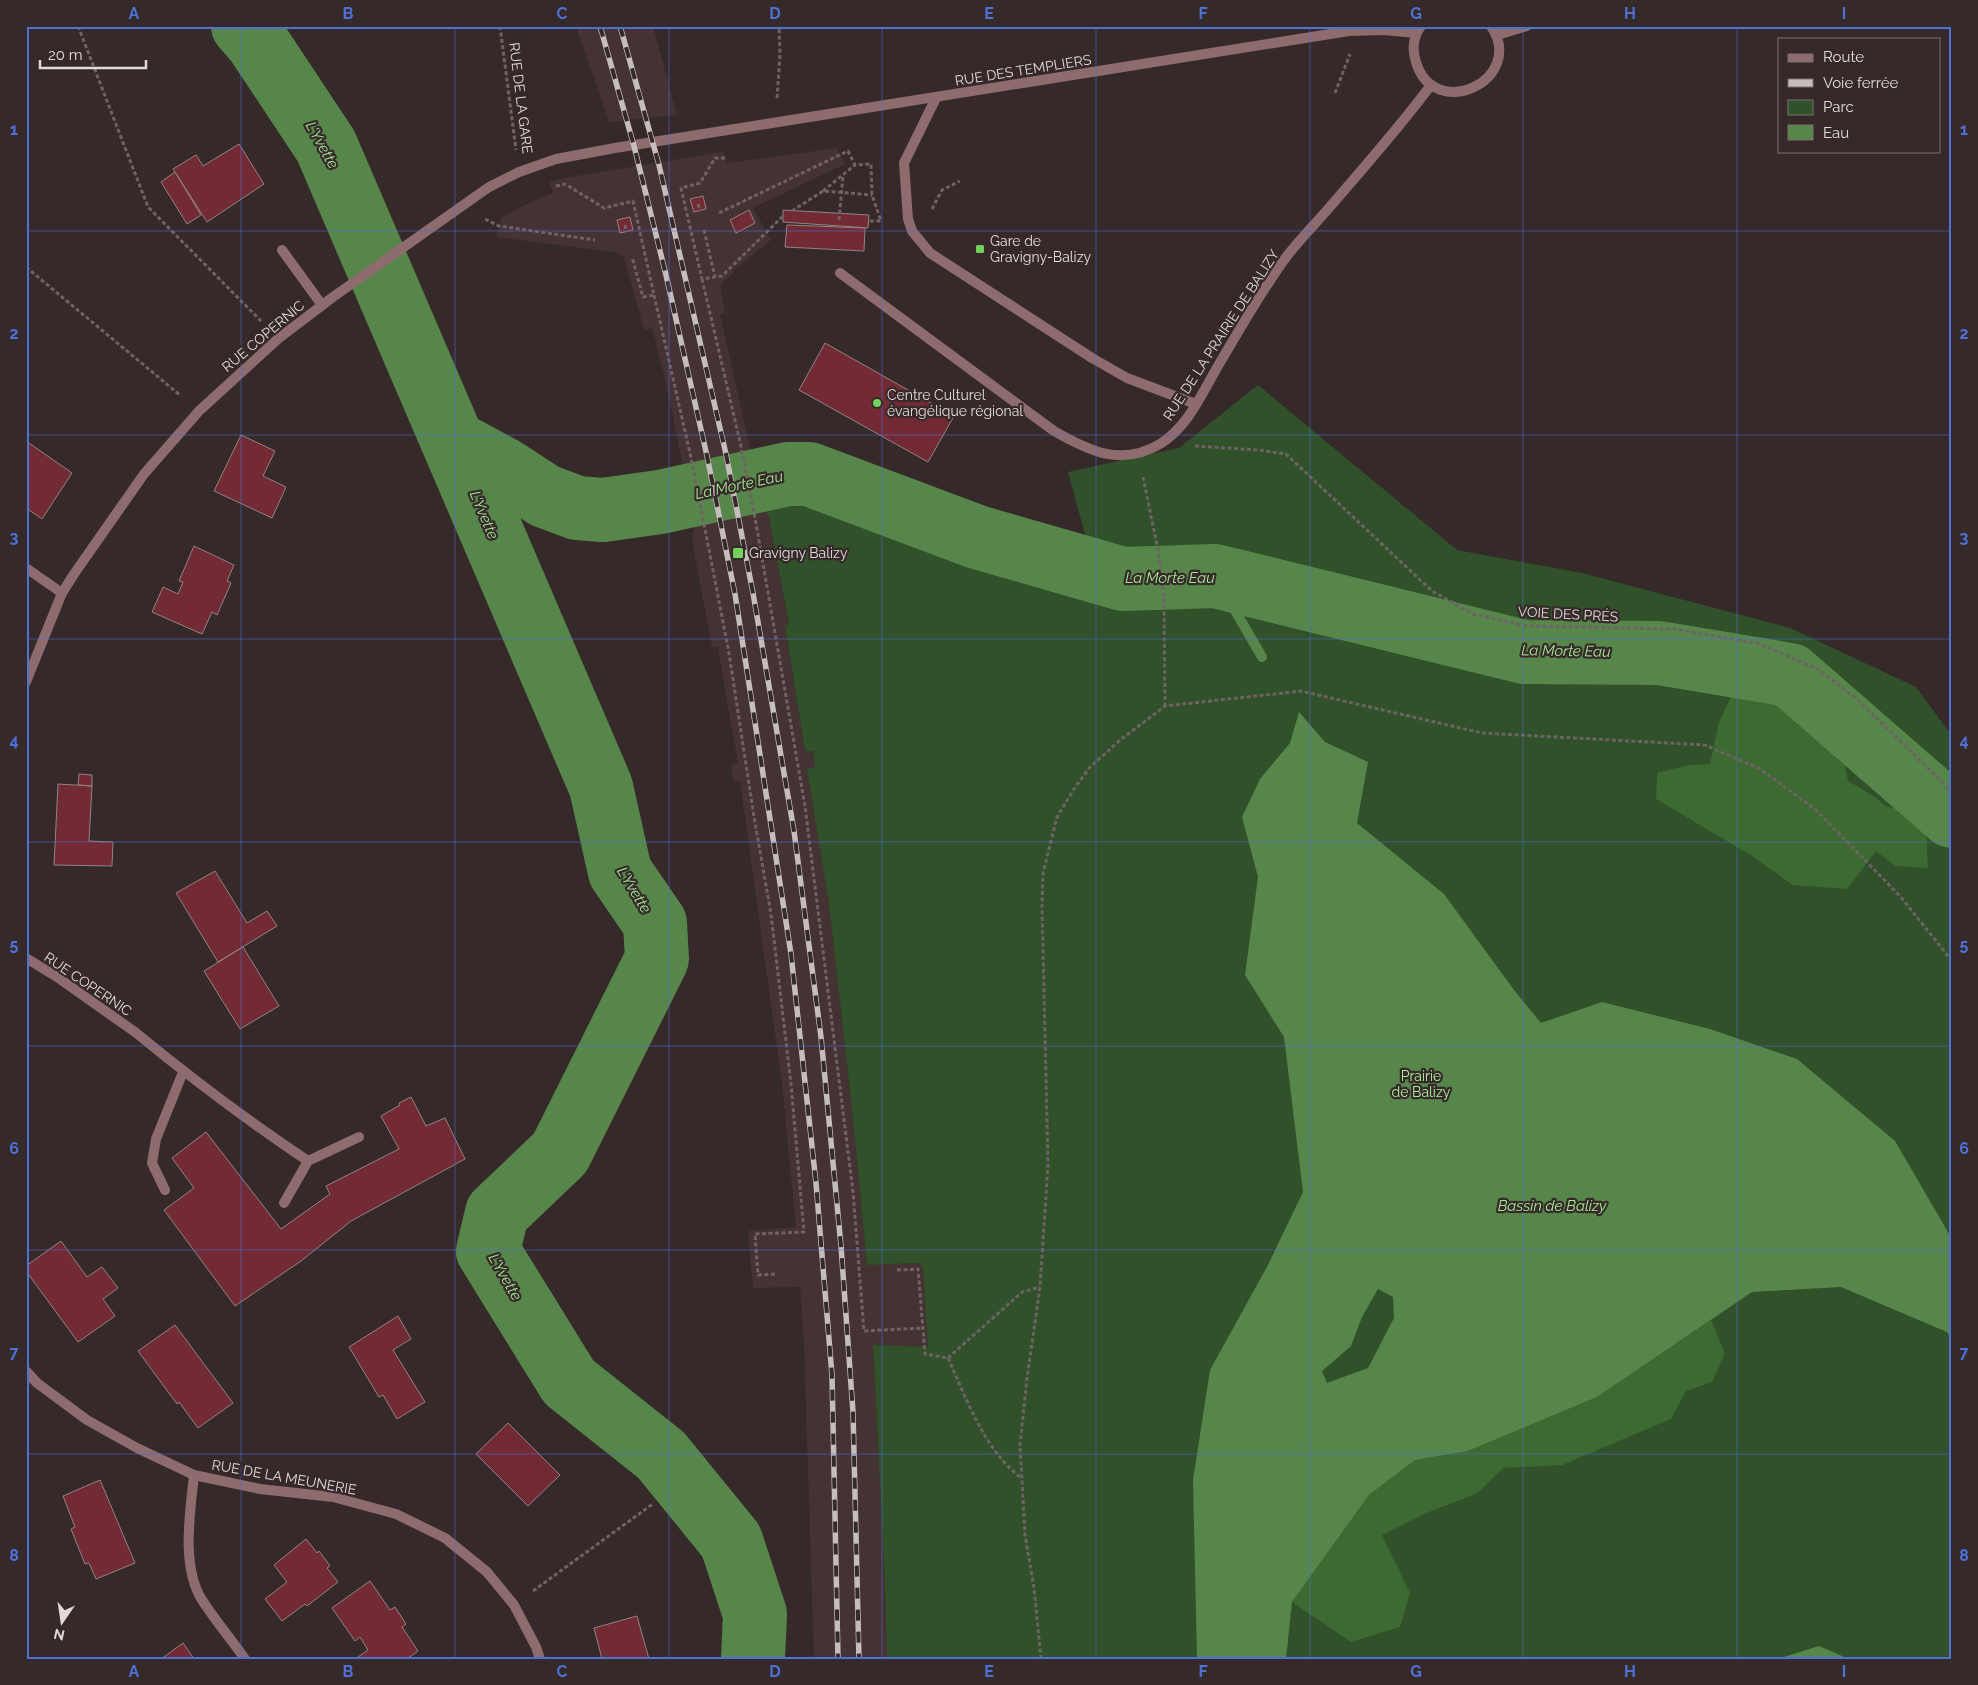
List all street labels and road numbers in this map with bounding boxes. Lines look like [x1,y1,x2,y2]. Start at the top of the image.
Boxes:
street label: RUE DE LA GARE [506,42,536,154]
street label: RUE DES TEMPLIERS [954,51,1093,89]
street label: RUE DE LA PRAIRIE DE BALIZY [1160,247,1282,423]
street label: RUE COPERNIC [219,297,308,375]
street label: VOIE DES PRÉS [1517,602,1619,625]
street label: RUE COPERNIC [41,949,135,1019]
street label: RUE DE LA MEUNERIE [210,1456,358,1498]

